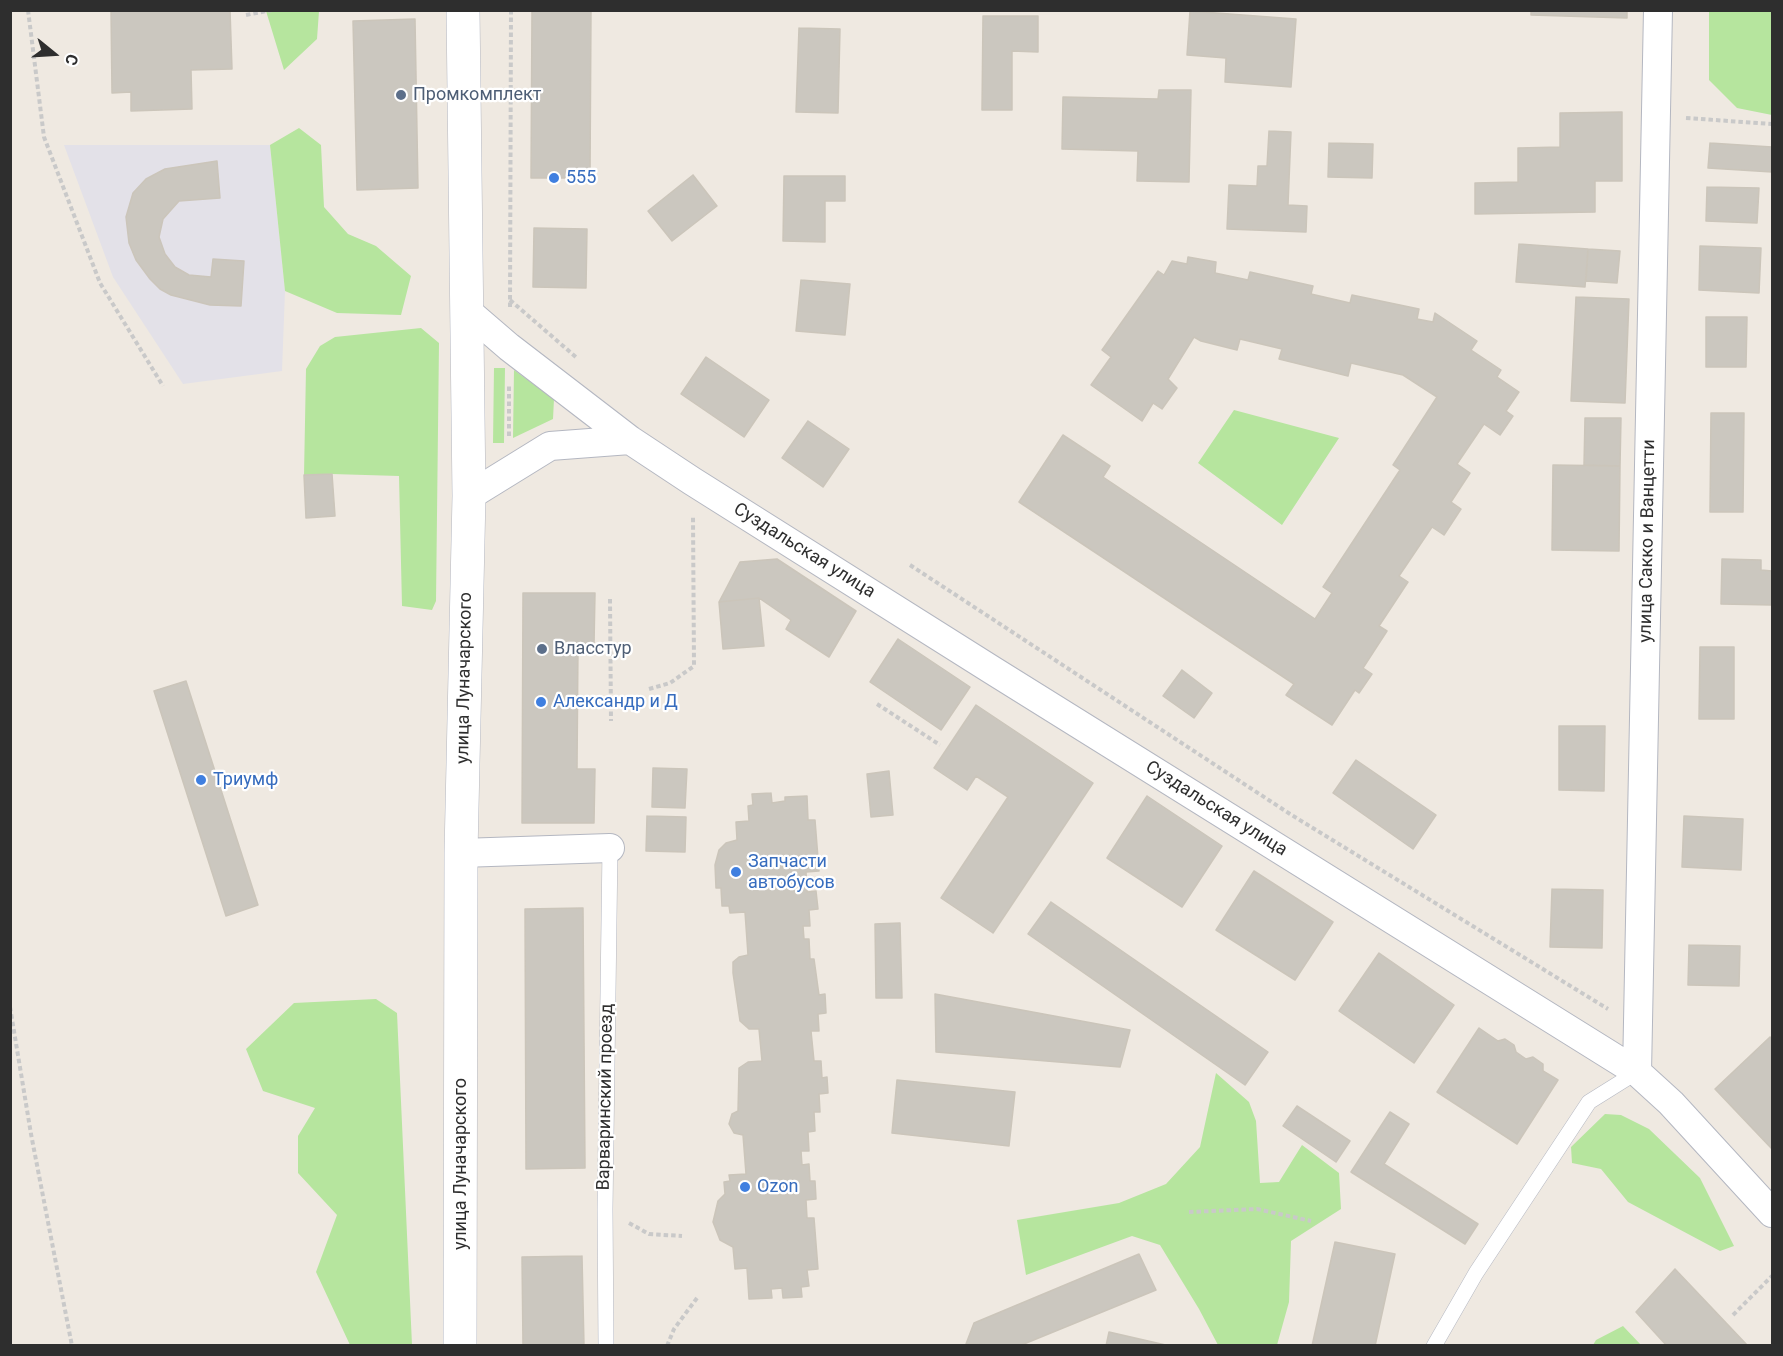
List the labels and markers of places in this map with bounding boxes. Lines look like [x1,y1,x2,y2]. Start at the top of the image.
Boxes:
place label: Промкомплект [413,84,541,106]
marker: Промкомплект [394,88,408,102]
place label: 555 [566,167,596,189]
marker: 555 [547,171,561,185]
place label: Власстур [554,638,632,660]
marker: Власстур [535,642,549,656]
place label: Александр и Д [553,691,678,713]
marker: Александр и Д [534,695,548,709]
place label: Триумф [213,769,278,791]
marker: Триумф [194,773,208,787]
place label: Запчасти автобусов [748,851,835,894]
marker: Запчасти автобусов [729,865,743,879]
place label: Ozon [757,1176,798,1198]
marker: Ozon [738,1180,752,1194]

